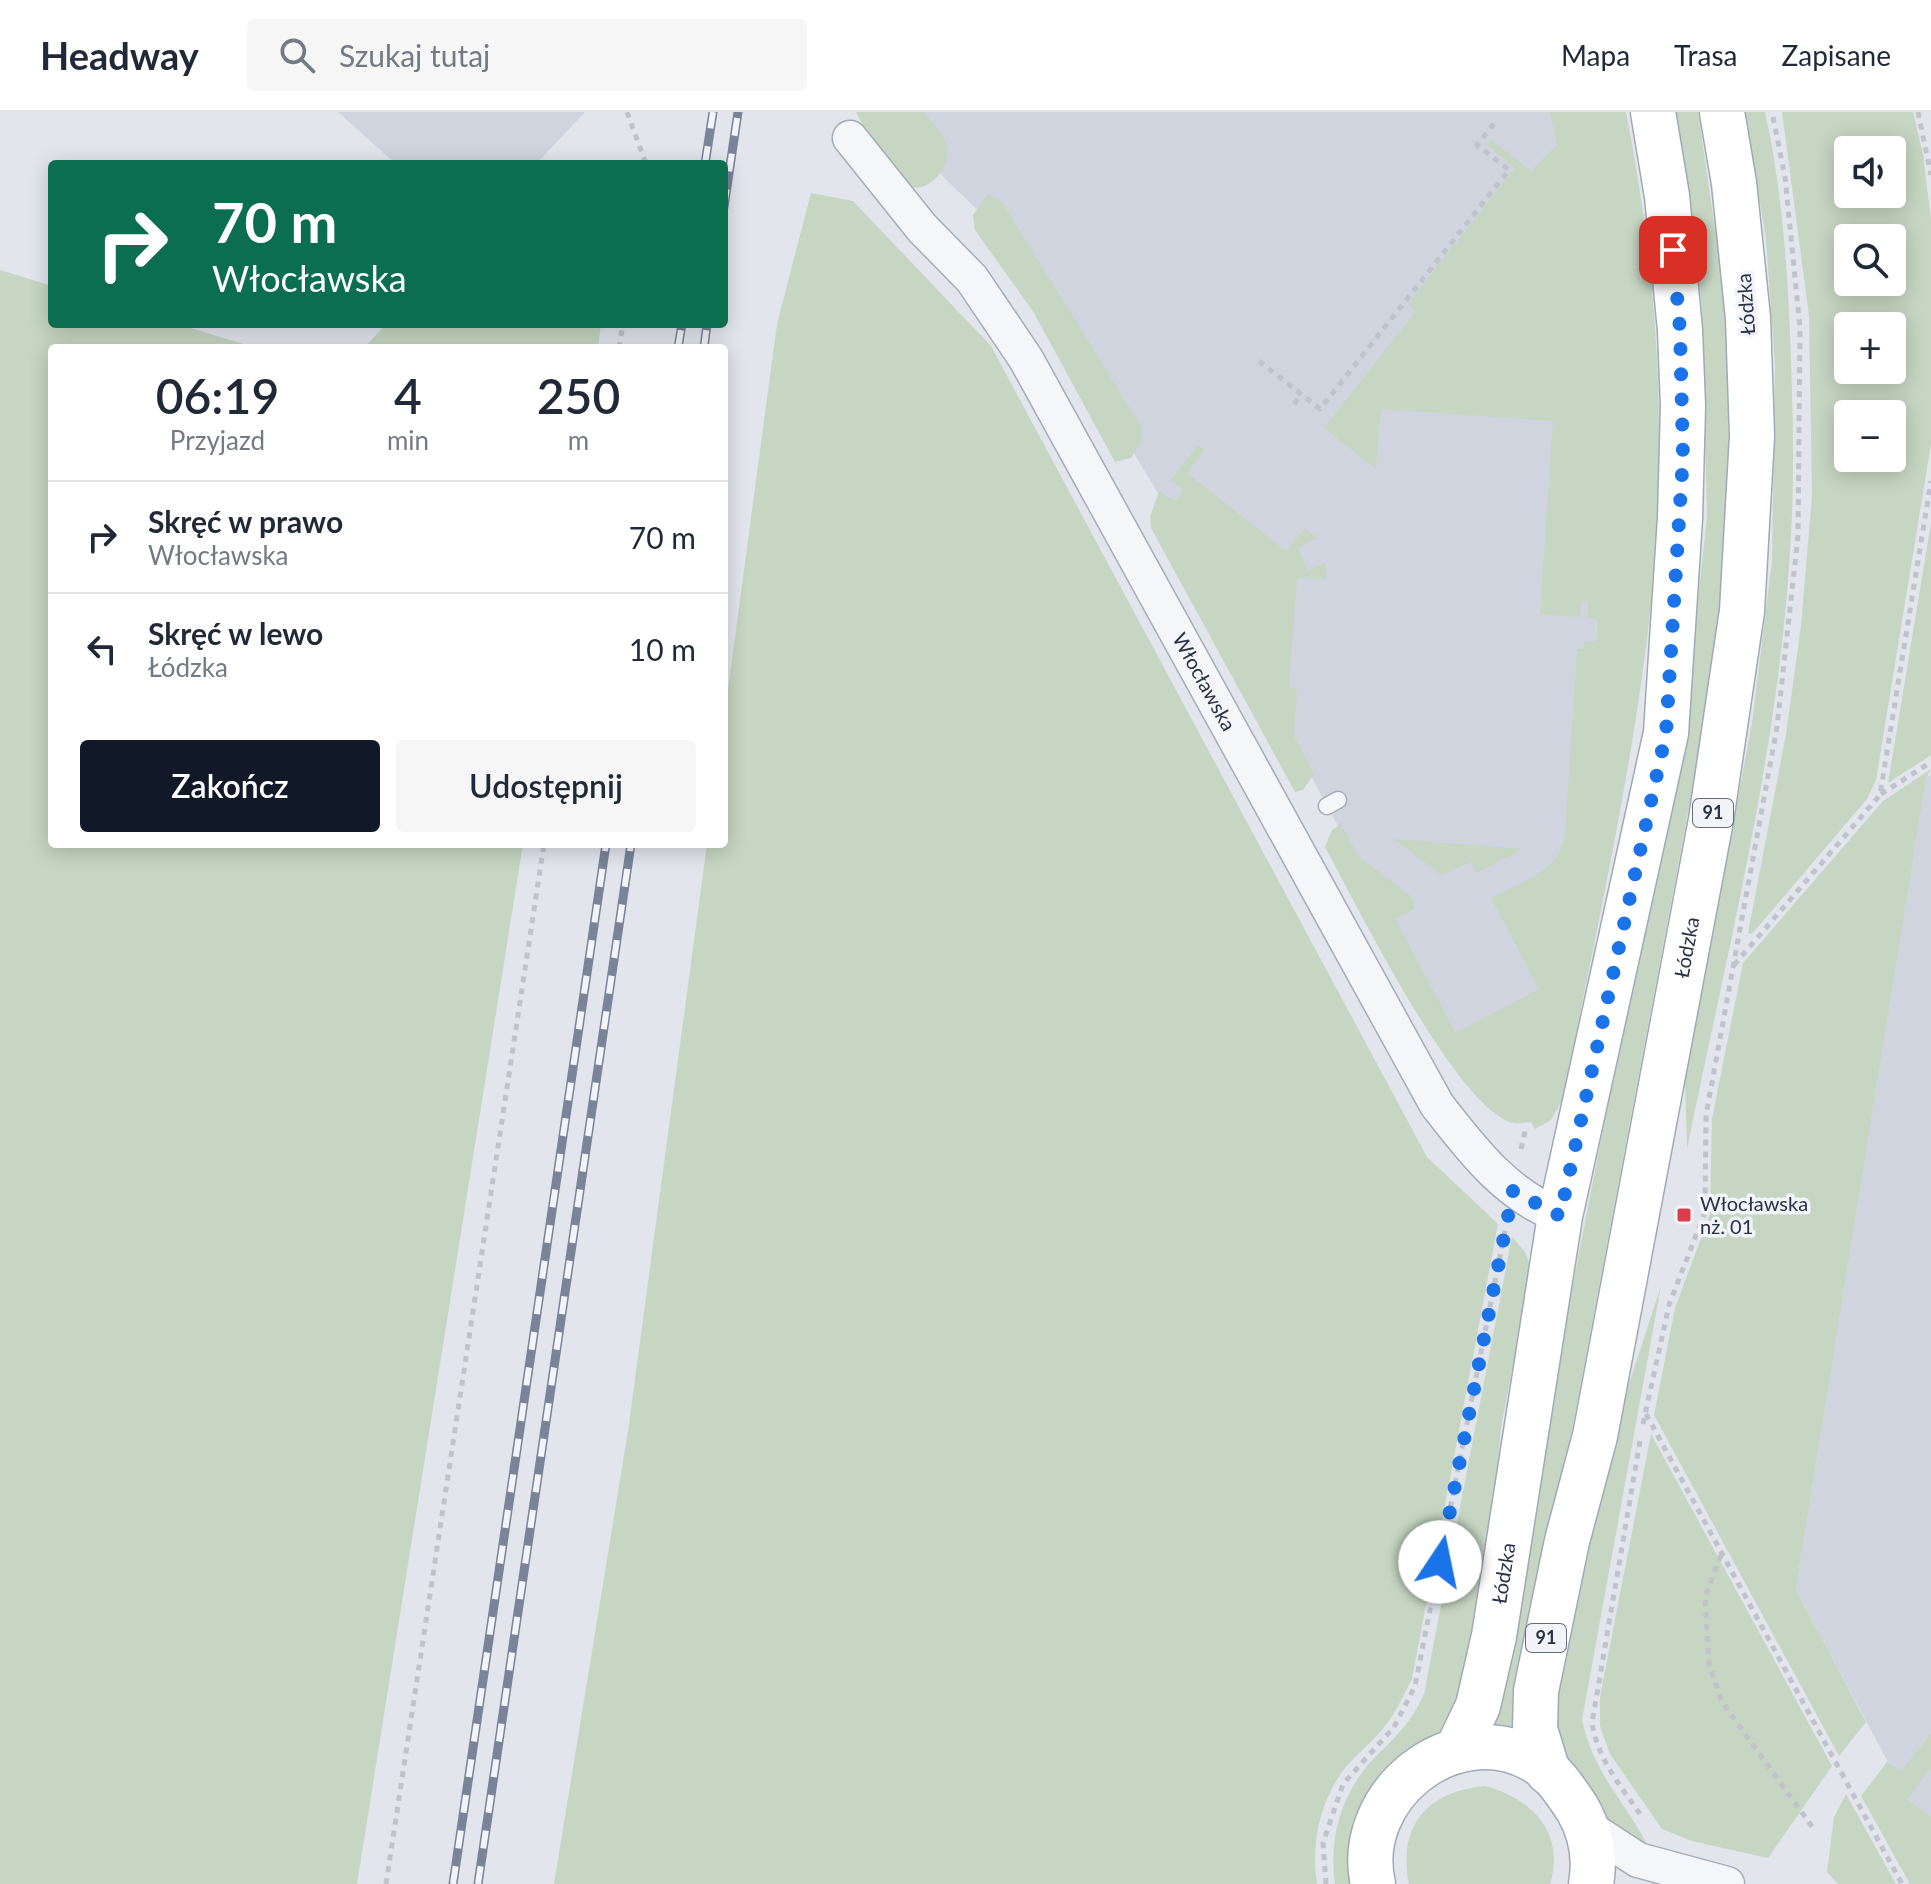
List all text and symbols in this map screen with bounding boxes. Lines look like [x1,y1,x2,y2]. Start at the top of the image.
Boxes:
search box [247,19,807,91]
text: Headway [40,32,199,78]
icon: search [275,33,319,77]
text: Szukaj tutaj [339,37,490,73]
text: Mapa [1561,38,1630,72]
text: Trasa [1674,38,1737,72]
text: Zapisane [1781,38,1891,72]
map controls [1834,136,1906,472]
button: sound [1834,136,1906,208]
text: 70 m [212,188,337,255]
icon: right [80,192,184,296]
pin [1639,216,1707,284]
button: search [1834,224,1906,296]
icon: arrive [1651,228,1695,272]
text: Włocławska [212,256,407,300]
street label: Łódzka [1731,273,1759,336]
button: + [1834,312,1906,384]
text: 06:19 [156,367,279,424]
text: 4 [394,367,422,424]
text: 250 [537,367,620,424]
button: − [1834,400,1906,472]
text: Przyjazd [170,424,265,456]
text: min [387,424,429,456]
text: m [568,424,589,456]
text: Skręć w prawo [148,503,343,539]
icon: right [80,515,124,559]
text: 70 m [629,519,696,555]
text: Włocławska [148,539,289,571]
text: Skręć w lewo [148,615,323,651]
icon: left [80,627,124,671]
street label: Włocławska [1168,628,1241,735]
text: 10 m [629,631,696,667]
text: Łódzka [148,651,228,683]
button: Zakończ [80,740,380,832]
button: Udostępnij [396,740,696,832]
road number: 91 [1693,799,1733,827]
street label: Łódzka [1669,915,1704,980]
place label: Włocławska nż. 01 [1700,1191,1808,1238]
marker: Włocławska nż. 01 [1675,1206,1693,1224]
position arrow [1398,1520,1482,1604]
street label: Łódzka [1486,1541,1519,1605]
road number: 91 [1526,1624,1566,1652]

